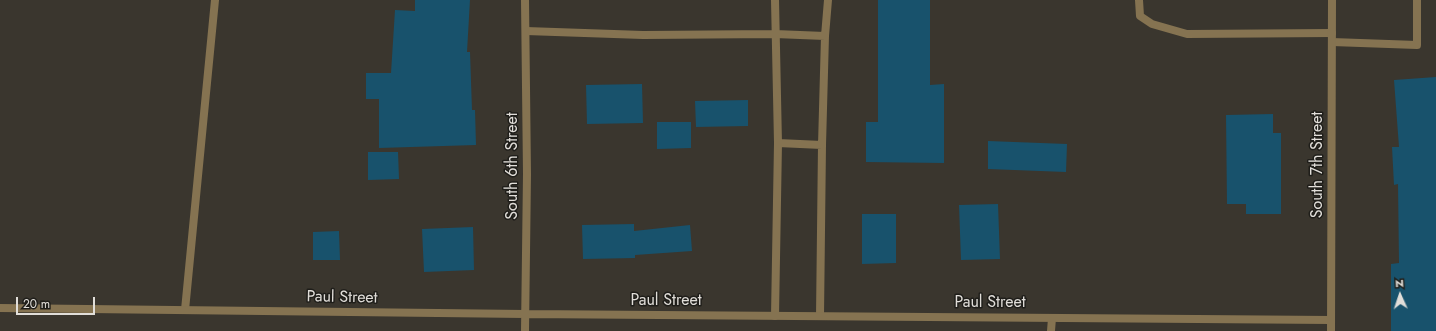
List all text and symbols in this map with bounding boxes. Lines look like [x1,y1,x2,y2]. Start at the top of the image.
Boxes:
street label: South 6th Street [503,112,523,220]
street label: South 7th Street [1308,112,1328,218]
north arrow [1380,275,1420,315]
text: N [1395,275,1404,291]
street label: Paul Street [306,288,378,308]
scale bar [18,289,97,315]
street label: Paul Street [630,291,702,311]
street label: Paul Street [954,293,1026,313]
text: 20 m [23,295,50,313]

